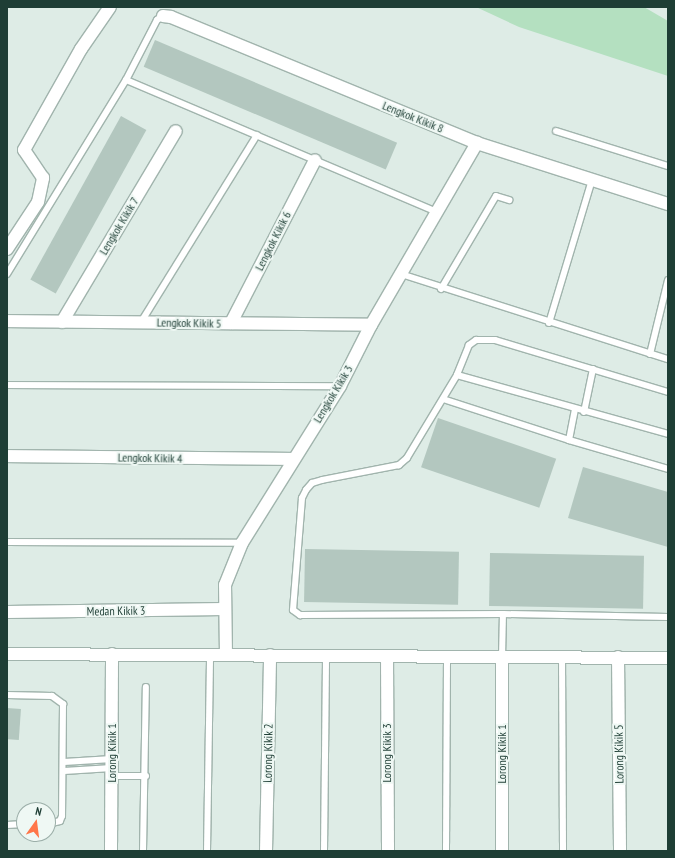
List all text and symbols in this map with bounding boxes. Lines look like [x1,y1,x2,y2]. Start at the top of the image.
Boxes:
street label: Lengkok Kikik 8 [380,98,446,136]
street label: Lengkok Kikik 7 [96,194,142,258]
street label: Lengkok Kikik 6 [252,209,294,273]
street label: Lengkok Kikik 5 [156,315,222,331]
street label: Lengkok Kikik 3 [310,362,356,426]
street label: Lengkok Kikik 4 [117,450,183,466]
street label: Medan Kikik 3 [86,603,146,619]
street label: Lorong Kikik 1 [105,723,119,783]
street label: Lorong Kikik 2 [260,723,276,783]
street label: Lorong Kikik 3 [380,723,394,783]
street label: Lorong Kikik 1 [495,724,509,784]
street label: Lorong Kikik 5 [611,724,627,784]
north arrow [16,802,56,842]
text: N [34,804,43,819]

